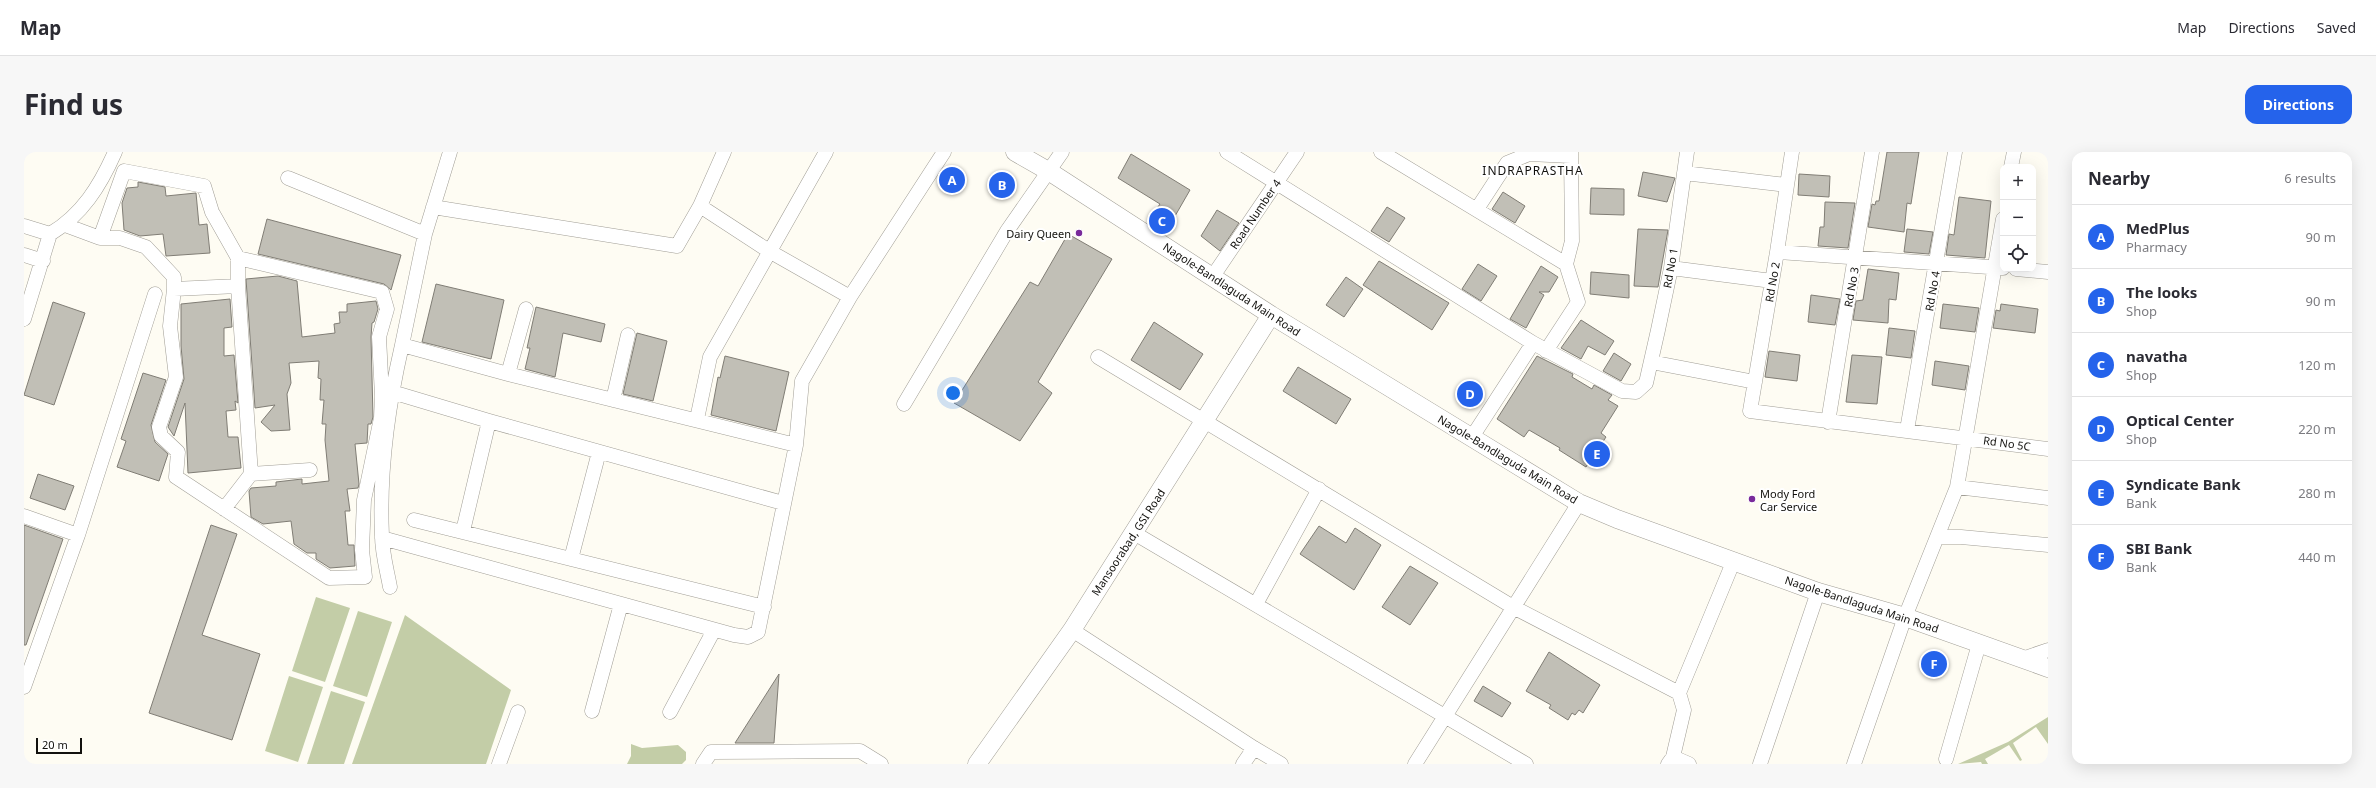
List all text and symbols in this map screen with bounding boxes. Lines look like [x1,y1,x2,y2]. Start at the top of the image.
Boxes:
text: Map [20,15,61,41]
text: Map [2177,18,2206,37]
text: Directions [2228,18,2295,37]
text: Saved [2317,18,2356,37]
text: Find us [24,85,123,123]
button: Directions [2245,85,2352,124]
district label: INDRAPRASTHA [1482,162,1584,179]
map controls [2000,164,2036,272]
button: + [2000,164,2036,200]
pin: A [939,165,965,195]
text: Nearby [2088,167,2150,190]
text: 6 results [2284,169,2336,187]
pin: B [989,170,1015,200]
street label: Road Number 4 [1226,175,1284,252]
button: − [2000,200,2036,236]
pin: C [1149,206,1175,236]
text: MedPlus [2126,218,2190,238]
place label: Dairy Queen [1006,226,1071,241]
marker: Dairy Queen [1074,228,1084,238]
text: A [2097,228,2106,246]
text: 90 m [2306,228,2336,246]
button: locate [2000,236,2036,272]
text: Pharmacy [2126,238,2187,256]
street label: Nagole-Bandlaguda Main Road [1160,239,1304,339]
street label: Rd No 1 [1659,247,1681,289]
street label: Rd No 2 [1761,261,1783,303]
street label: Rd No 3 [1840,266,1862,308]
street label: Rd No 4 [1921,269,1943,312]
text: The looks [2126,282,2197,302]
text: B [2097,292,2105,310]
text: 90 m [2306,292,2336,310]
text: Shop [2126,302,2157,320]
text: navatha [2126,346,2188,366]
text: C [2097,356,2105,374]
text: 120 m [2298,356,2336,374]
text: Shop [2126,366,2157,384]
pin: D [1457,379,1483,409]
your location [943,383,963,403]
text: Optical Center [2126,410,2234,430]
street label: Nagole-Bandlaguda Main Road [1435,411,1581,507]
text: D [2096,420,2106,438]
text: 220 m [2298,420,2336,438]
text: Shop [2126,430,2157,448]
street label: Rd No 5C [1982,432,2032,454]
pin: E [1584,439,1610,469]
text: Syndicate Bank [2126,474,2241,494]
text: E [2097,484,2105,502]
text: 280 m [2298,484,2336,502]
street label: Mansoorabad, GSI Road [1088,486,1168,598]
place label: Mody Ford Car Service [1760,486,1817,514]
marker: Mody Ford Car Service [1747,494,1757,504]
text: Bank [2126,494,2157,512]
text: SBI Bank [2126,538,2192,558]
text: F [2097,548,2105,566]
text: 440 m [2298,548,2336,566]
text: Bank [2126,558,2157,576]
street label: Nagole-Bandlaguda Main Road [1783,572,1941,636]
pin: F [1921,649,1947,679]
scale bar [36,736,82,755]
text: 20 m [42,737,68,752]

